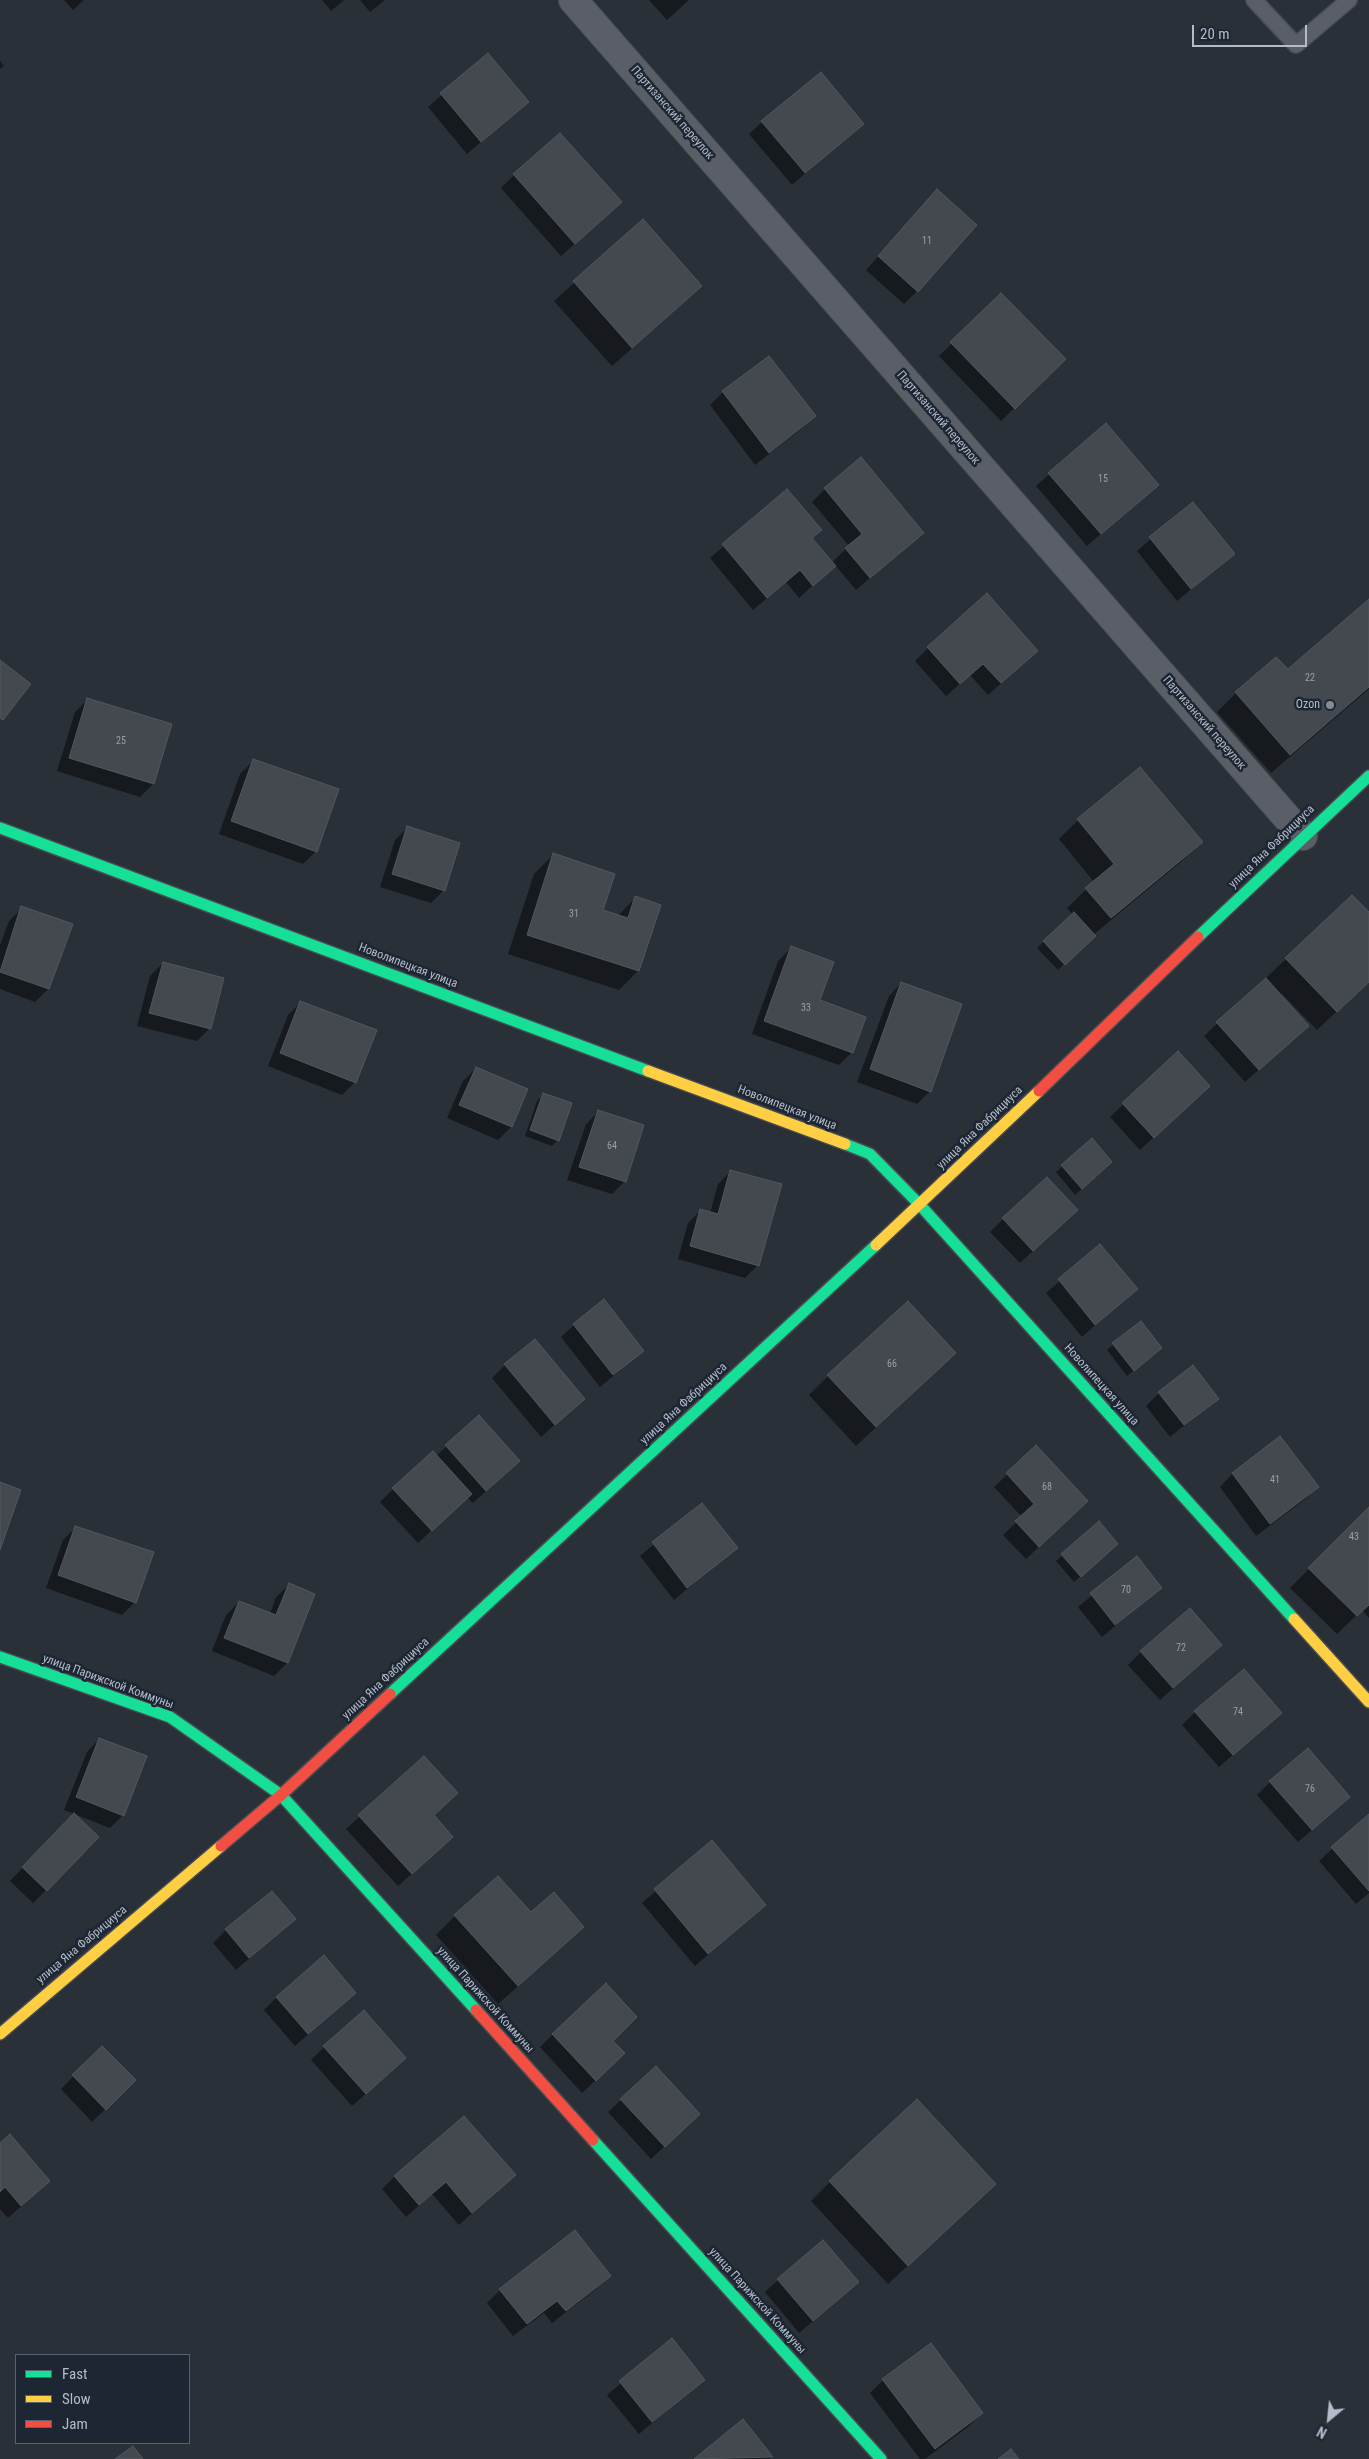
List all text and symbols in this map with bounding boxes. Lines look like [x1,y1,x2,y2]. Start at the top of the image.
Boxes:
scale bar [1194,15,1309,47]
text: 20 m [1200,25,1230,43]
street label: Партизанский переулок [627,63,717,163]
house number: 11 [922,235,932,247]
street label: Партизанский переулок [893,368,983,468]
house number: 15 [1098,473,1108,485]
house number: 22 [1305,672,1315,684]
street label: Партизанский переулок [1159,673,1249,773]
place label: Ozon [1296,698,1320,712]
marker: Ozon [1324,699,1336,711]
house number: 25 [116,735,126,747]
street label: улица Яна Фабрициуса [1226,802,1318,892]
house number: 31 [569,908,579,920]
street label: Новолипецкая улица [357,941,459,991]
house number: 33 [801,1002,811,1014]
street label: Новолипецкая улица [736,1083,838,1133]
street label: улица Яна Фабрициуса [934,1083,1026,1173]
house number: 64 [607,1140,617,1152]
street label: Новолипецкая улица [1061,1341,1141,1429]
house number: 66 [887,1358,897,1370]
street label: улица Яна Фабрициуса [638,1360,730,1448]
house number: 41 [1270,1474,1280,1486]
house number: 68 [1042,1481,1052,1493]
house number: 43 [1349,1531,1359,1543]
house number: 70 [1121,1584,1131,1596]
street label: улица Яна Фабрициуса [340,1635,432,1723]
house number: 72 [1176,1642,1186,1654]
street label: улица Парижской Коммуны [41,1652,175,1712]
house number: 74 [1233,1706,1243,1718]
house number: 76 [1305,1783,1315,1795]
street label: улица Яна Фабрициуса [34,1903,130,1987]
street label: улица Парижской Коммуны [433,1944,537,2056]
street label: улица Парижской Коммуны [705,2245,809,2357]
legend [15,2354,190,2444]
text: Fast [62,2365,87,2383]
text: Slow [62,2390,91,2408]
north arrow [1304,2394,1354,2444]
text: Jam [62,2415,88,2433]
text: N [1314,2423,1330,2441]

